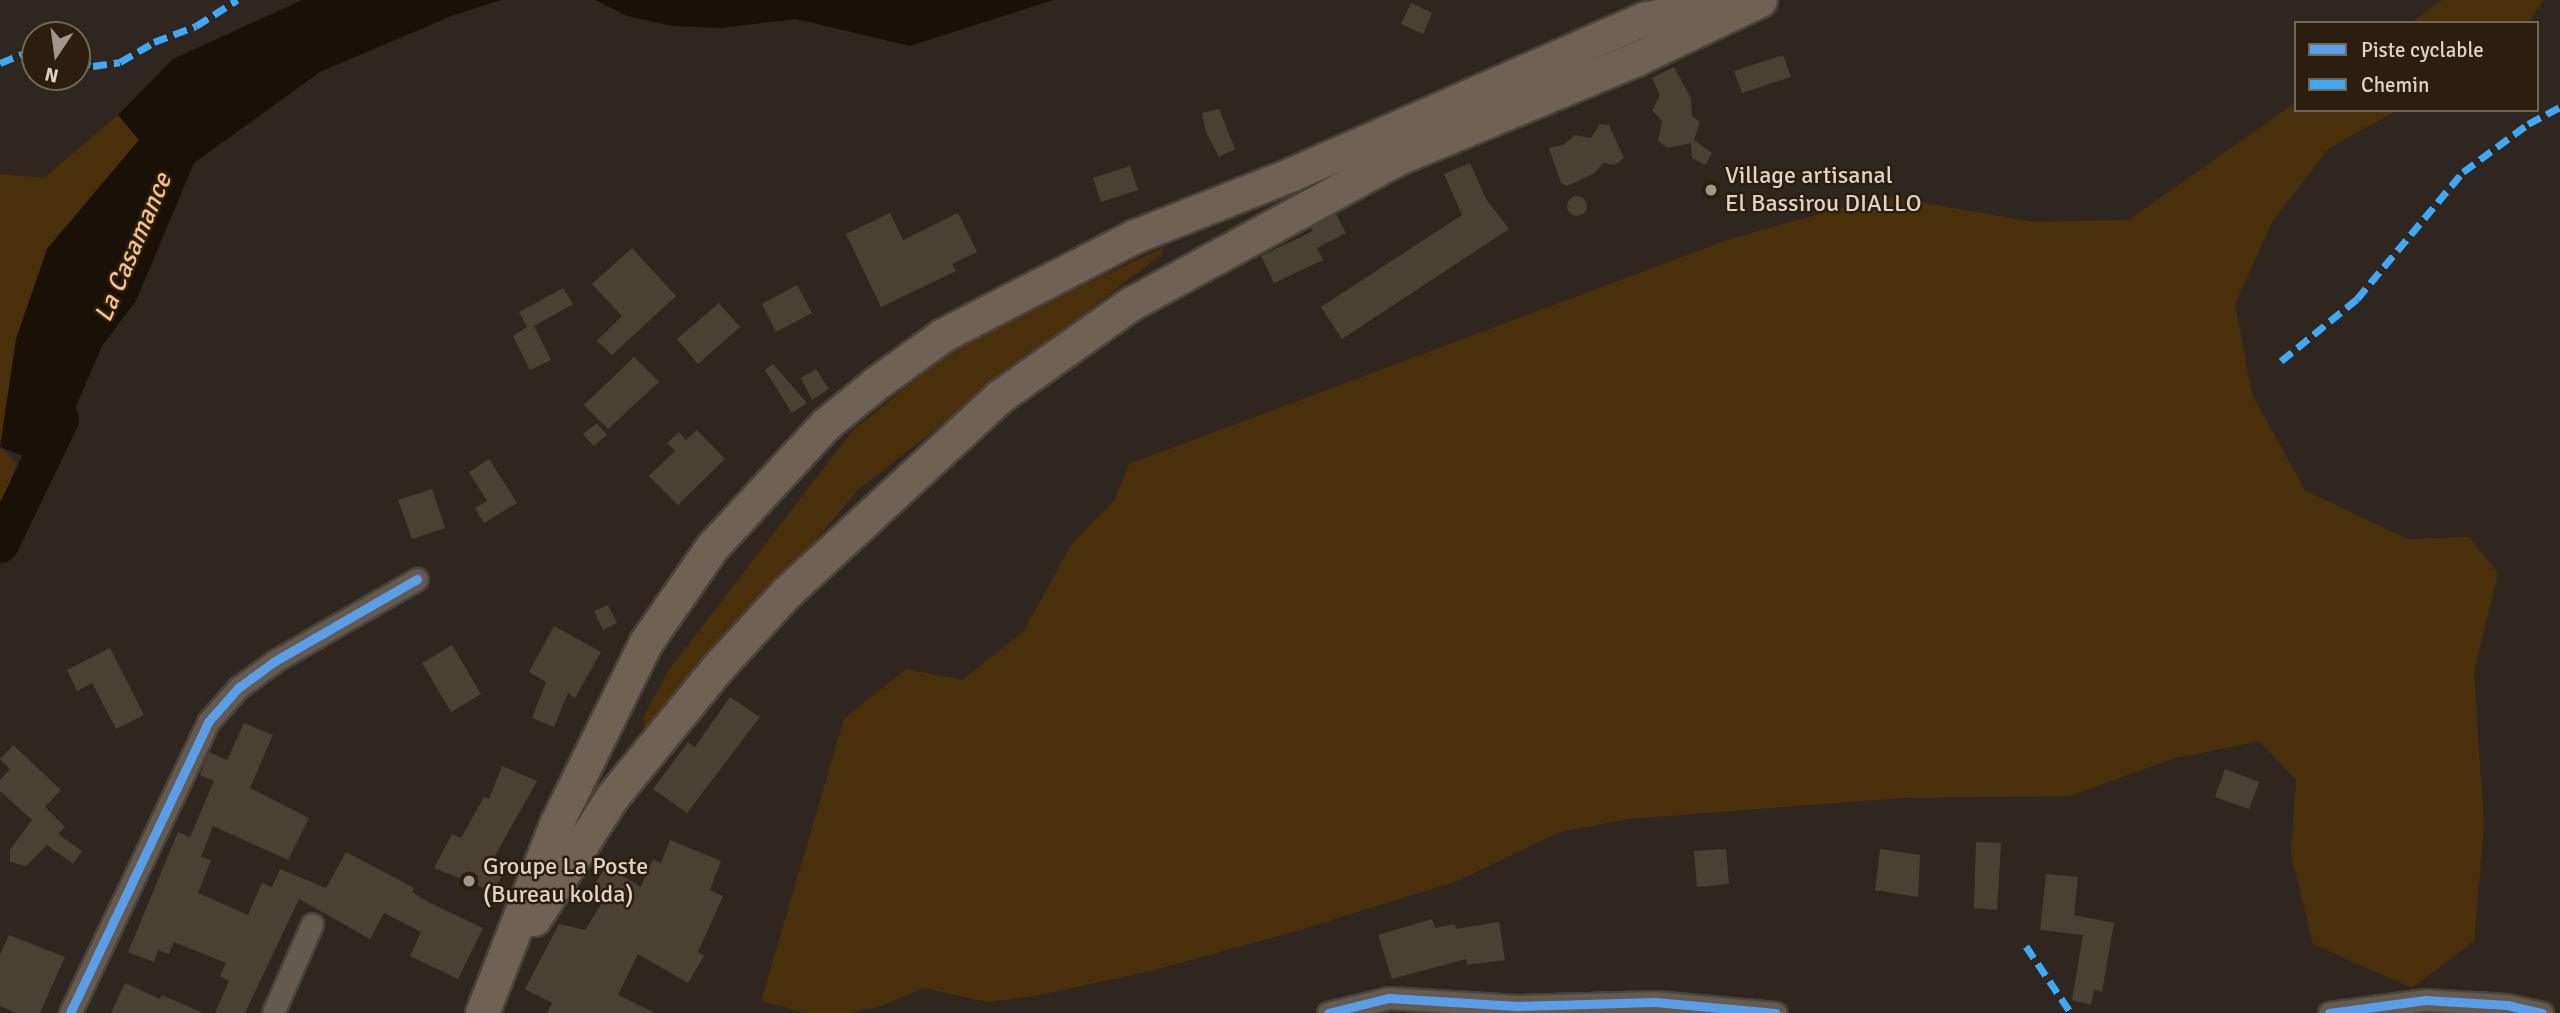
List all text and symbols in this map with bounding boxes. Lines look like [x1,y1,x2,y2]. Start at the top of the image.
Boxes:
north arrow [21,21,91,91]
legend [2294,21,2539,112]
text: Piste cyclable [2361,37,2484,63]
text: N [43,61,61,88]
text: Chemin [2361,72,2430,98]
place label: Village artisanal El Bassirou DIALLO [1725,162,1922,218]
water label: La Casamance [89,169,179,327]
marker: Village artisanal El Bassirou DIALLO [1703,182,1719,198]
place label: Groupe La Poste (Bureau kolda) [483,853,648,909]
marker: Groupe La Poste (Bureau kolda) [461,873,477,889]

